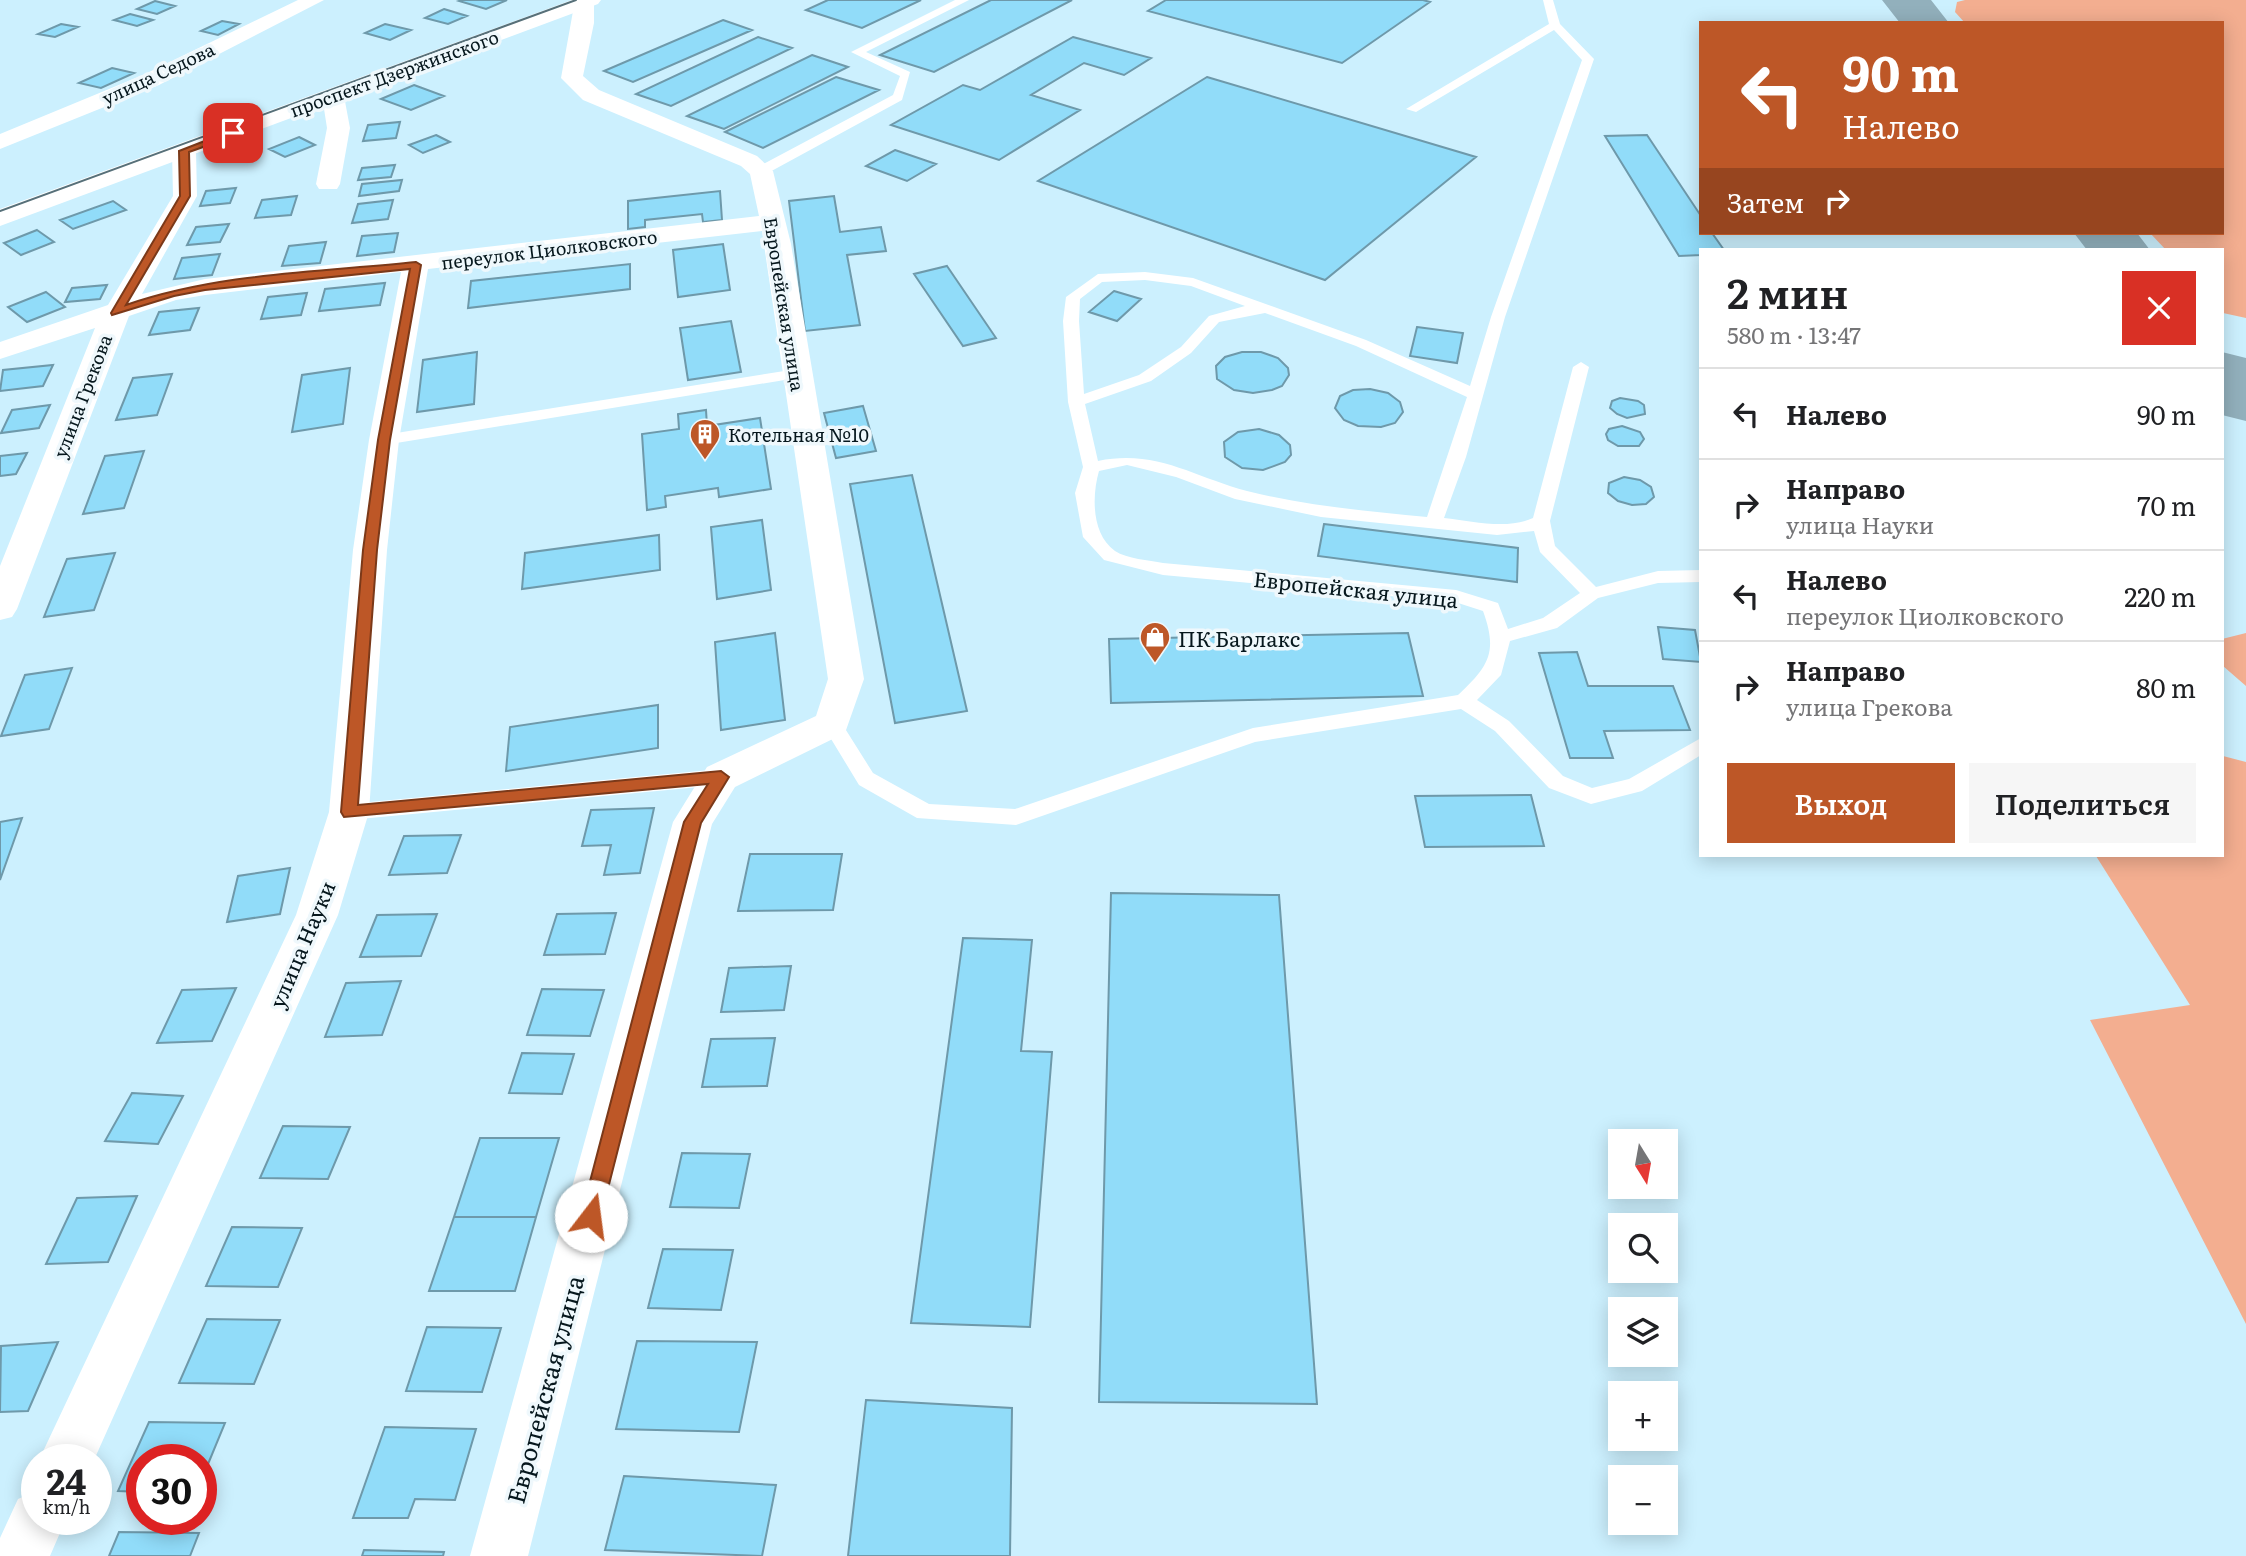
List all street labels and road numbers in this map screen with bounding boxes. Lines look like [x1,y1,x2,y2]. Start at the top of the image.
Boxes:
street label: проспект Дзержинского [286,23,502,123]
street label: улица Седова [97,35,219,111]
street label: Европейская улица [758,215,812,393]
street label: переулок Циолковского [439,222,659,276]
street label: улица Грекова [46,330,118,462]
street label: Европейская улица [1252,562,1461,614]
street label: улица Науки [260,876,342,1012]
street label: Европейская улица [497,1271,591,1507]

